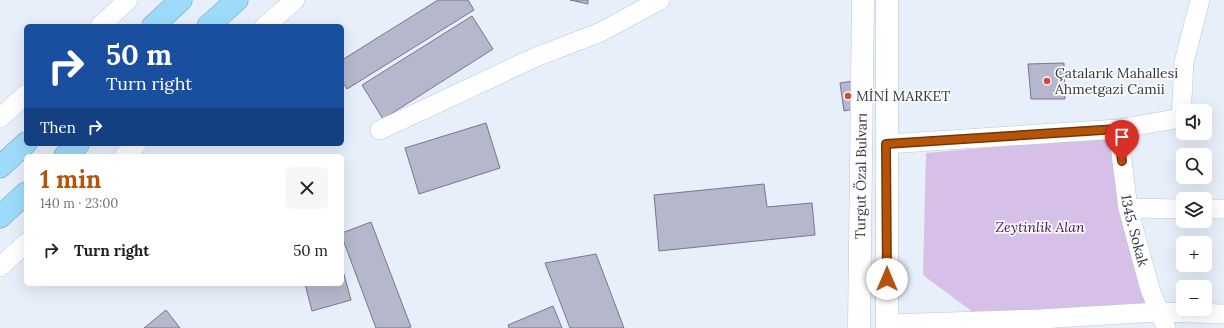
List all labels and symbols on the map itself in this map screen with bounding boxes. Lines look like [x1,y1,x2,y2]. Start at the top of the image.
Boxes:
place label: Çatalarık Mahallesi Ahmetgazi Camii [1054,64,1178,98]
marker: Çatalarık Mahallesi Ahmetgazi Camii [1042,76,1052,86]
place label: MİNİ MARKET [856,87,950,105]
marker: MİNİ MARKET [843,91,853,101]
street label: Turgut Özal Bulvarı [851,113,871,239]
pin [1105,120,1139,161]
street label: 1345. Sokak [1117,193,1153,269]
park label: Zeytinlik Alan [995,218,1085,236]
position arrow [866,258,908,300]

